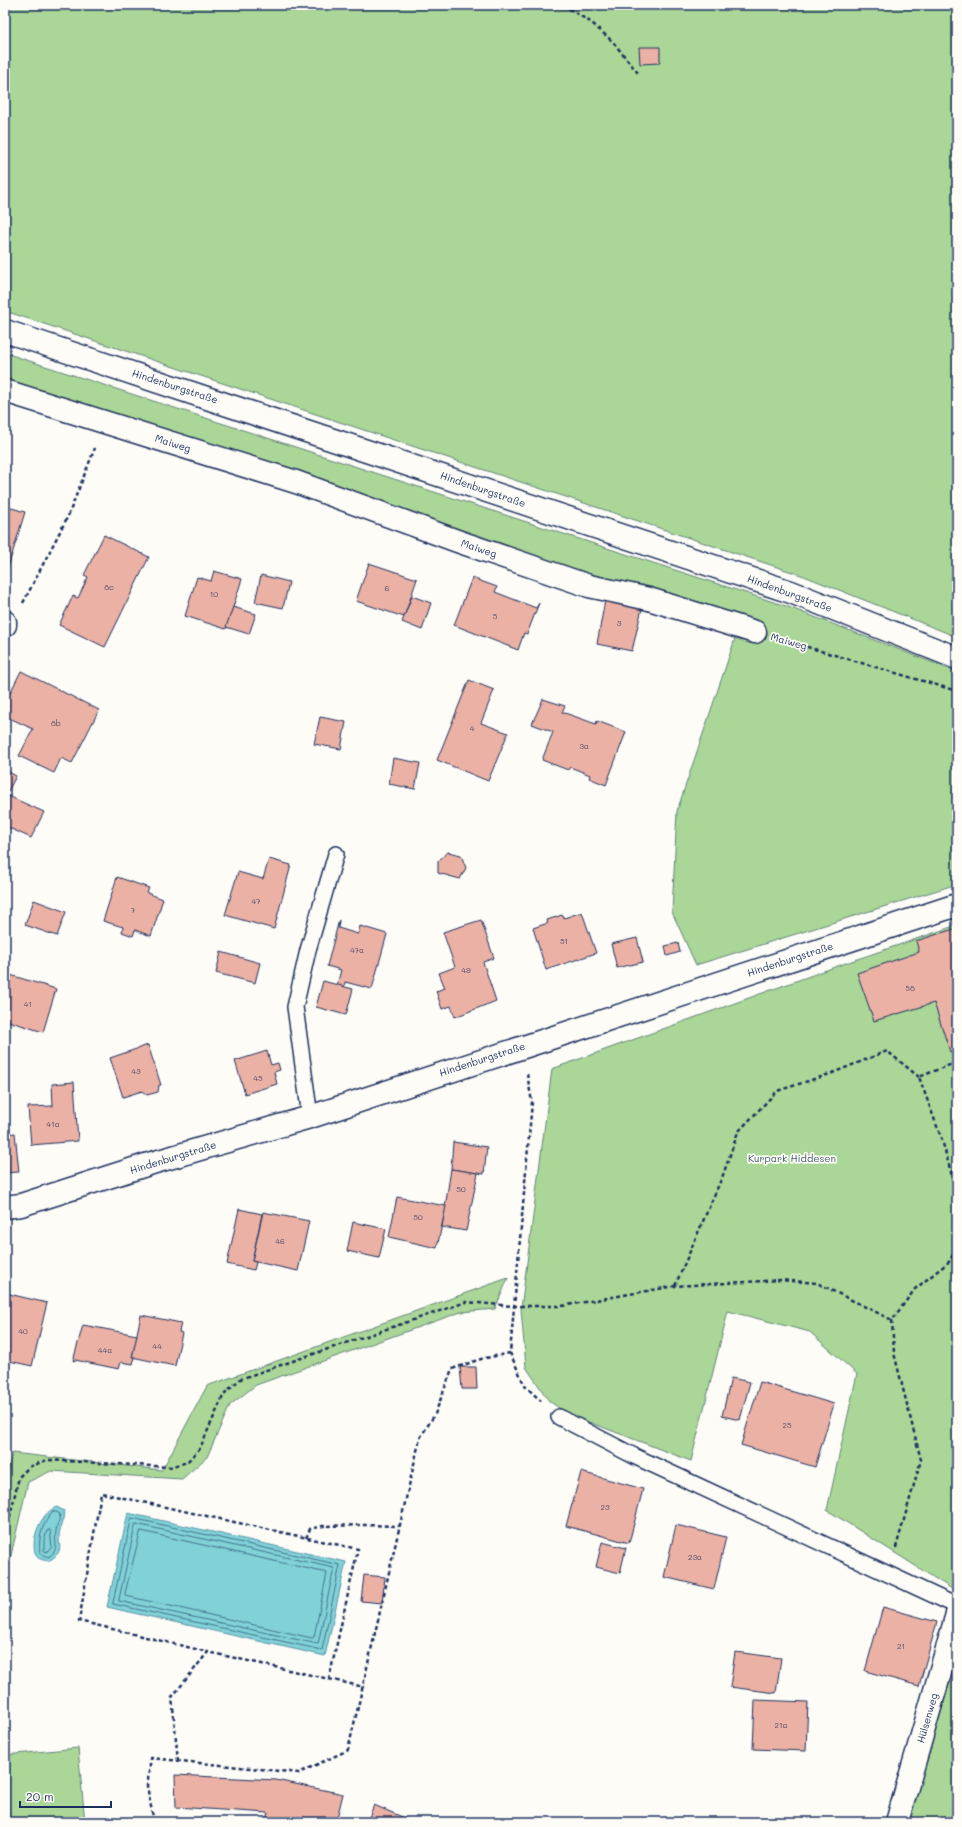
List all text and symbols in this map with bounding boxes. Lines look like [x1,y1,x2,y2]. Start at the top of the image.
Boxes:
street label: Hindenburgstraße [130,366,220,406]
street label: Maiweg [153,431,193,455]
street label: Hindenburgstraße [438,468,528,510]
street label: Maiweg [459,535,499,561]
street label: Hindenburgstraße [746,571,834,615]
house number: 8c [104,582,114,592]
house number: 6 [385,583,390,593]
house number: 10 [210,589,218,599]
house number: 5 [493,611,498,621]
house number: 3 [617,618,622,628]
street label: Maiweg [769,629,809,653]
house number: 8b [51,718,61,728]
house number: 4 [470,723,475,733]
house number: 3a [579,741,589,751]
house number: 47 [251,896,261,906]
house number: 7 [131,905,136,915]
house number: 51 [560,936,568,946]
street label: Hindenburgstraße [745,939,835,979]
house number: 47a [350,945,364,955]
house number: 49 [461,965,471,975]
house number: 58 [905,983,915,993]
house number: 41 [24,999,32,1009]
street label: Hindenburgstraße [437,1039,527,1079]
house number: 43 [131,1066,141,1076]
house number: 45 [253,1073,263,1083]
house number: 41a [46,1119,60,1129]
street label: Hindenburgstraße [128,1137,218,1177]
park label: Kurpark Hiddesen [748,1151,836,1165]
house number: 50 [456,1184,466,1194]
house number: 50 [413,1212,423,1222]
house number: 46 [275,1236,285,1246]
house number: 40 [18,1326,28,1336]
house number: 44 [152,1341,162,1351]
house number: 44a [98,1345,112,1355]
house number: 25 [782,1420,792,1430]
house number: 23 [600,1502,610,1512]
house number: 23a [688,1552,702,1562]
house number: 21 [897,1641,905,1651]
street label: Hülsenweg [913,1691,941,1745]
house number: 21a [774,1720,788,1730]
scale bar [20,1783,111,1809]
text: 20 m [26,1788,54,1804]

